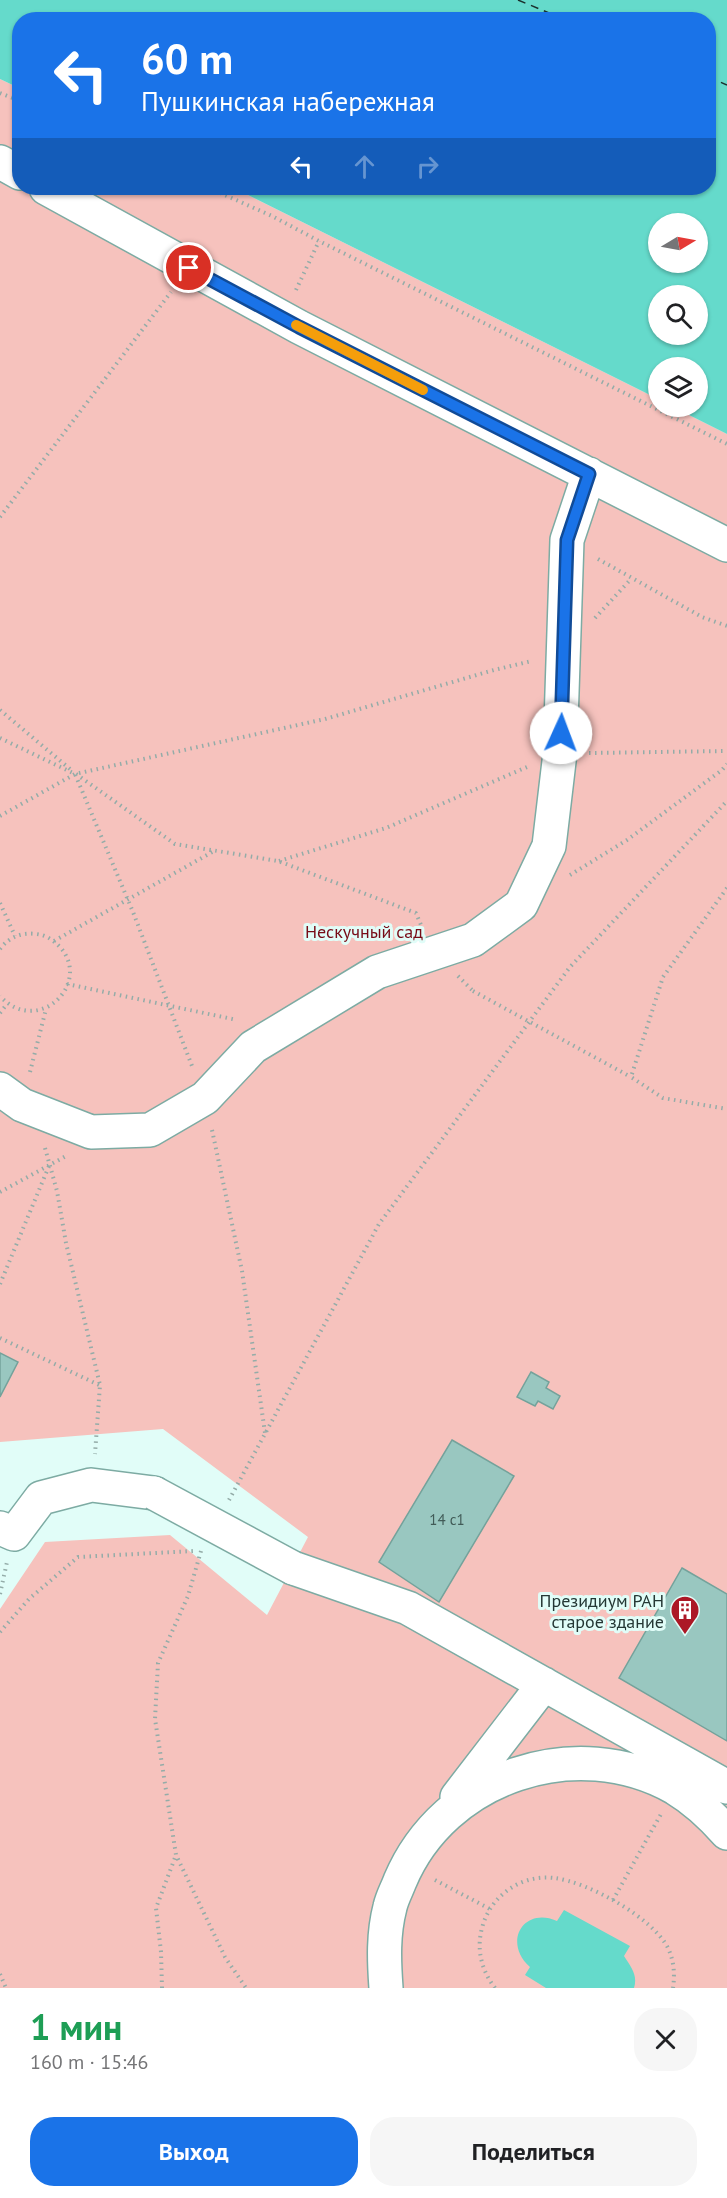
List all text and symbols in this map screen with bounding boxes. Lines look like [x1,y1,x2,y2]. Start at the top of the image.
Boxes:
text: 60 m [141,31,233,86]
icon: left [42,36,120,114]
text: Пушкинская набережная [141,84,435,118]
icon: left [285,150,318,183]
icon: ahead [348,150,381,183]
icon: right [411,150,444,183]
north arrow [648,213,708,273]
map controls [648,213,708,417]
pin [163,242,214,293]
icon: arrive [172,251,205,284]
button: search [648,285,708,345]
button: layers [648,357,708,417]
position arrow [529,701,593,765]
park label: Нескучный сад [305,920,423,943]
house number: 14 с1 [429,1510,465,1529]
place label: Президиум РАН старое здание [540,1589,664,1633]
building icon: Президиум РАН старое здание [669,1594,701,1636]
text: 1 мин [30,2003,122,2050]
button: close [634,2008,697,2071]
text: 160 m · 15:46 [30,2049,148,2075]
button: Выход [30,2117,358,2186]
button: Поделиться [370,2117,697,2186]

